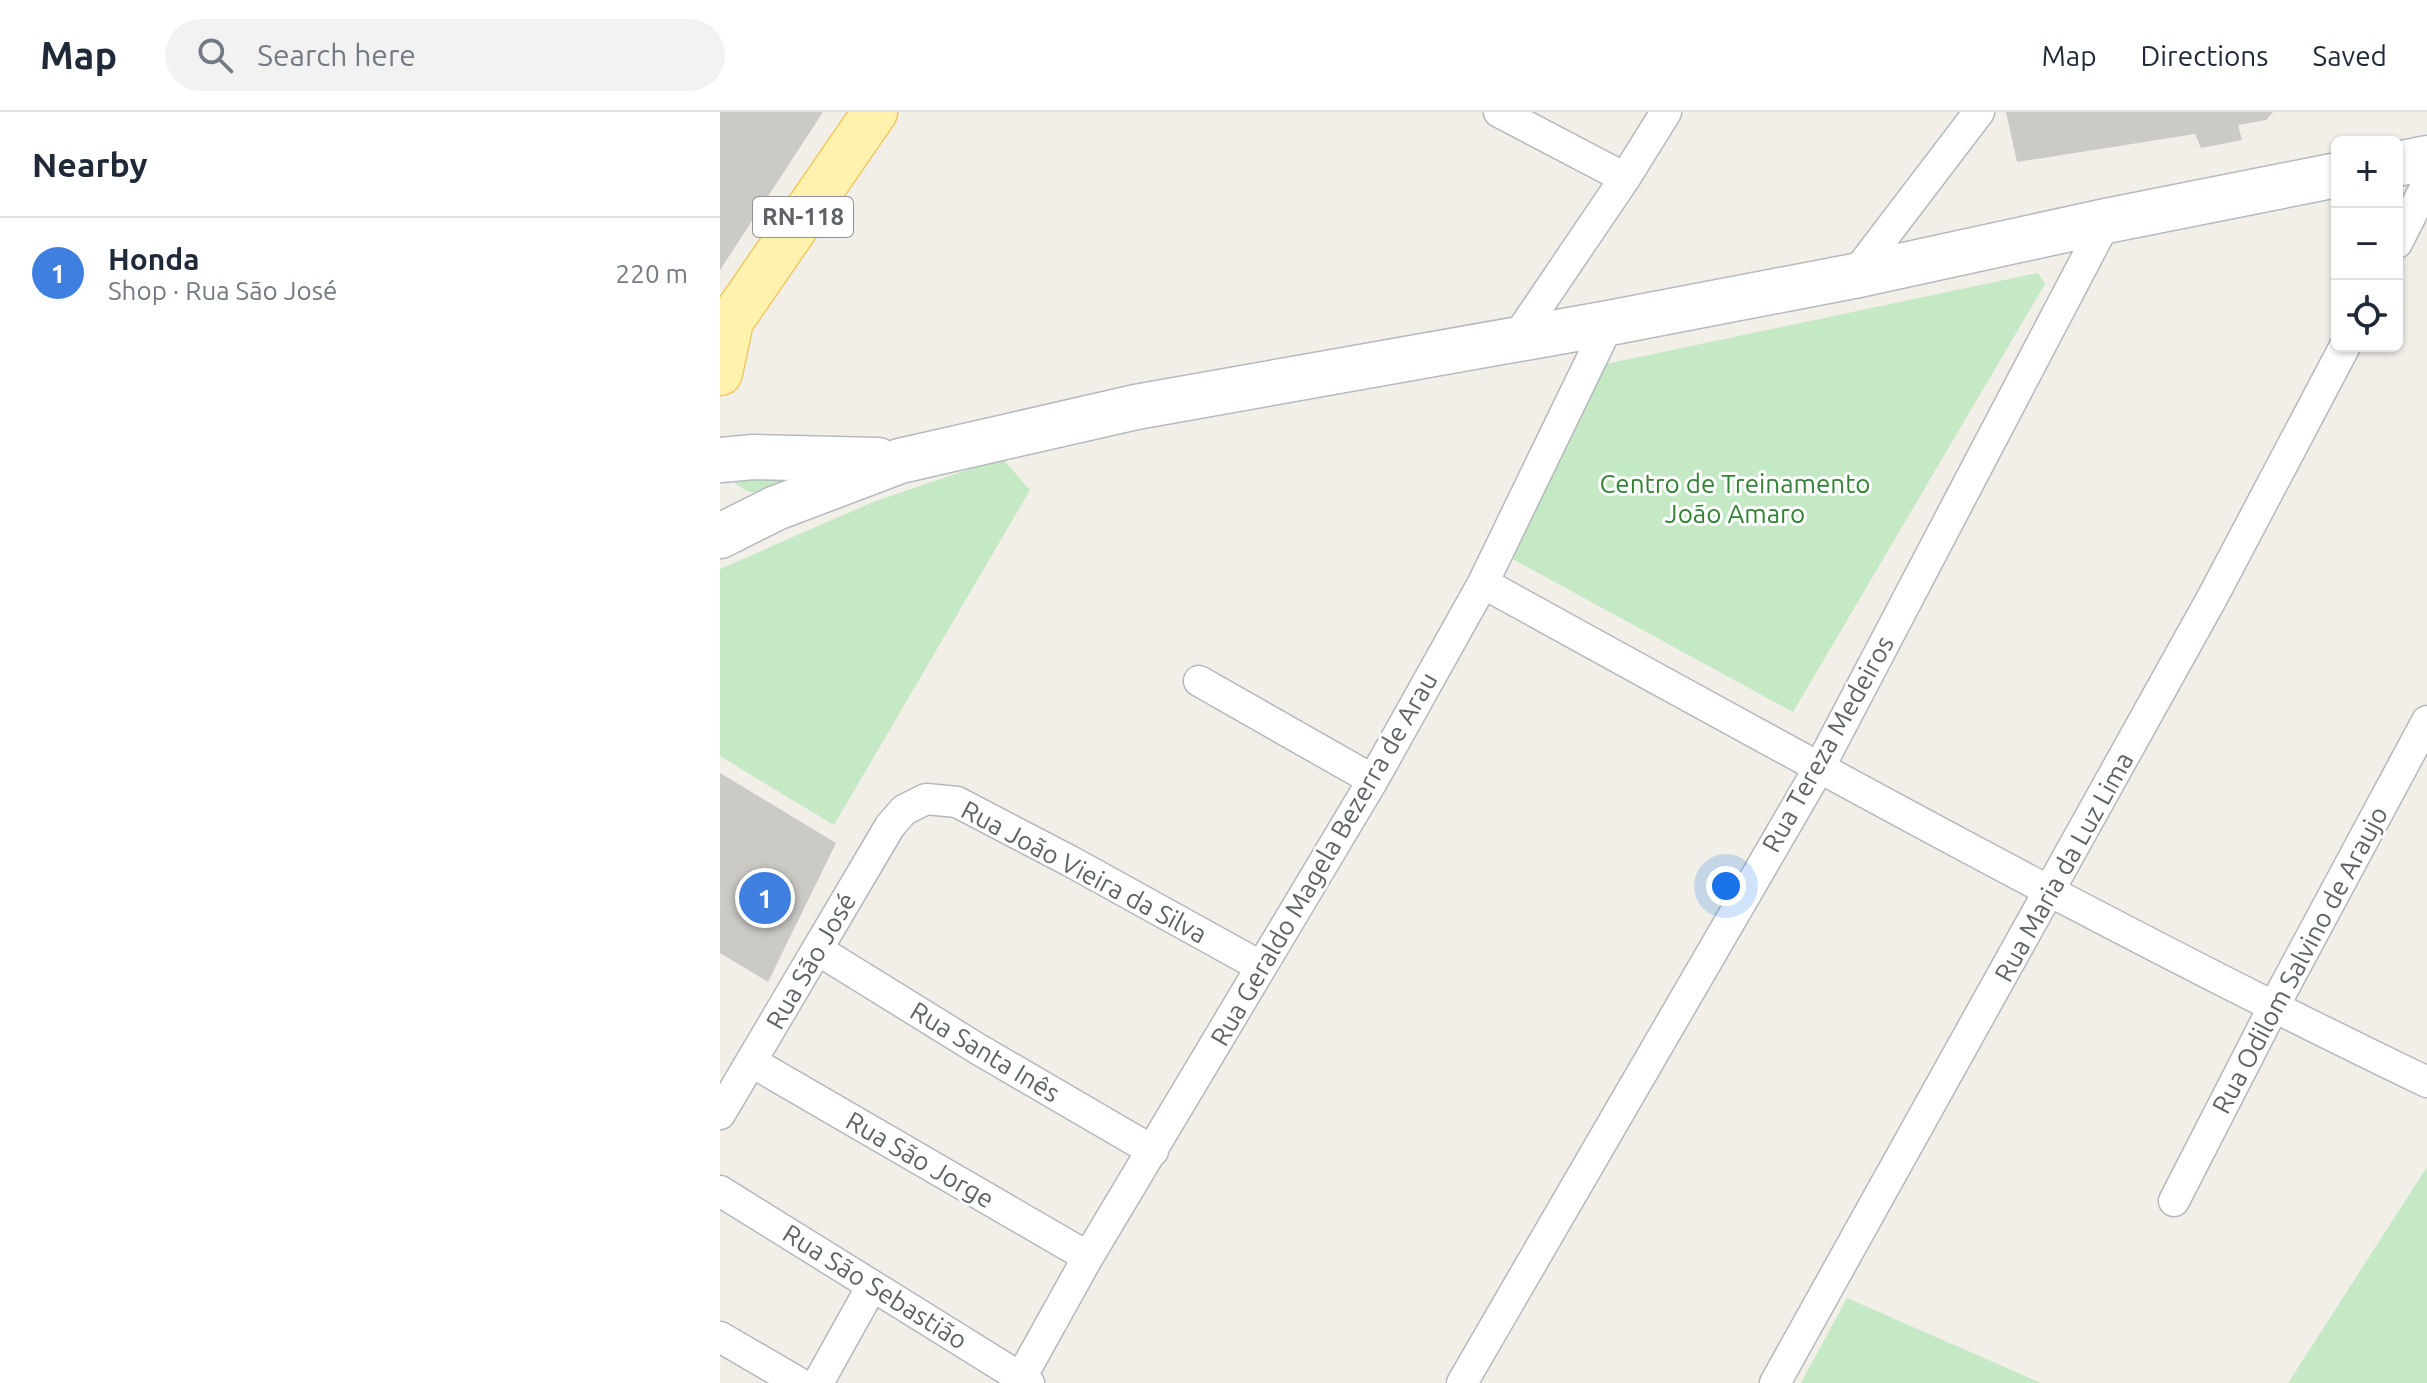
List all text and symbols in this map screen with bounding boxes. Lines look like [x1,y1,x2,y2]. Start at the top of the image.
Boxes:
search box [165,19,725,91]
icon: search [193,33,237,77]
text: Map [40,34,117,76]
text: Search here [257,38,416,72]
text: Map [2041,40,2097,71]
text: Directions [2141,40,2268,71]
text: Saved [2312,40,2387,71]
map controls [2331,136,2403,352]
button: + [2331,136,2403,208]
text: Nearby [32,145,147,183]
road number: RN-118 [753,197,853,237]
button: − [2331,208,2403,280]
text: Honda [108,242,200,276]
text: 1 [51,259,65,288]
text: 220 m [616,259,688,288]
text: Shop · Rua São José [108,276,337,305]
button: locate [2331,280,2403,352]
park label: Centro de Treinamento João Amaro [1599,469,1871,528]
street label: Rua Tereza Medeiros [1756,631,1899,857]
street label: Rua Geraldo Magela Bezerra de Arau [1204,667,1443,1051]
street label: Rua Maria da Luz Lima [1988,747,2139,986]
street label: Rua João Vieira da Silva [957,795,1212,949]
street label: Rua Odilom Salvino de Araujo [2206,801,2393,1118]
your location [1706,866,1746,906]
pin: 1 [739,868,791,928]
street label: Rua São José [760,888,861,1034]
street label: Rua Santa Inês [905,996,1065,1107]
street label: Rua São Jorge [841,1106,999,1214]
street label: Rua São Sebastião [778,1218,973,1355]

